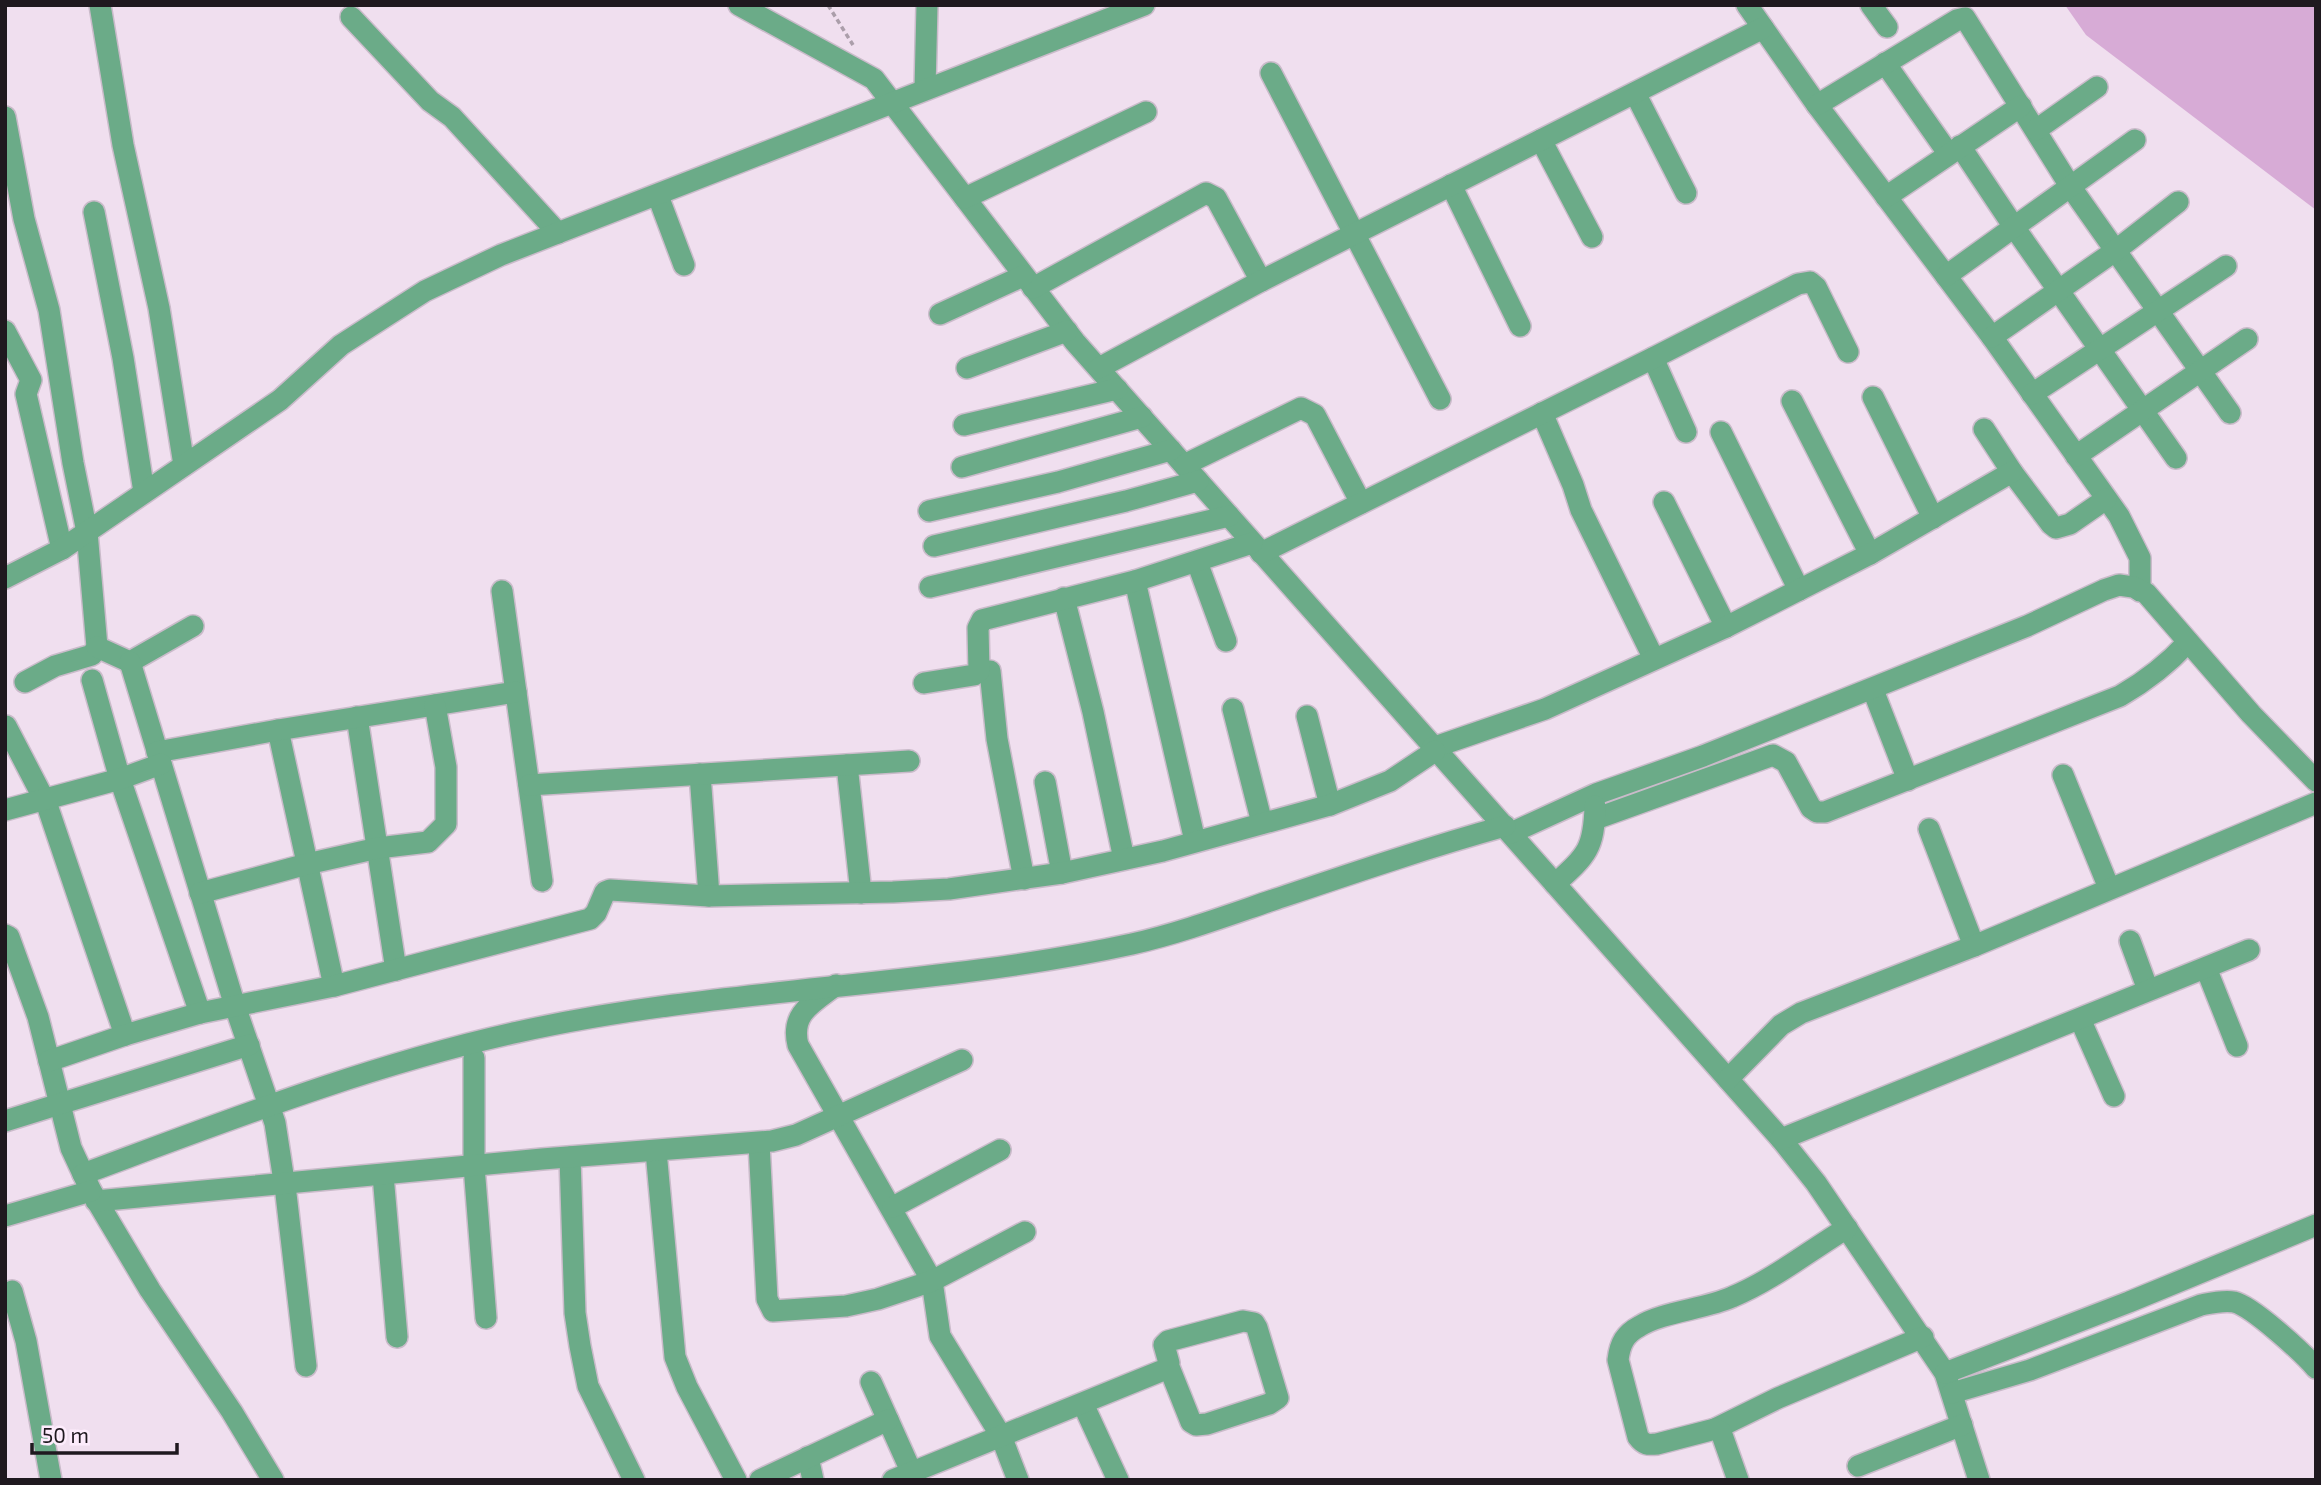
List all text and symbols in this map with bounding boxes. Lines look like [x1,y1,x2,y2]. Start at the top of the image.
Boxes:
scale bar [32,1412,177,1456]
text: 50 m [42,1422,89,1447]

